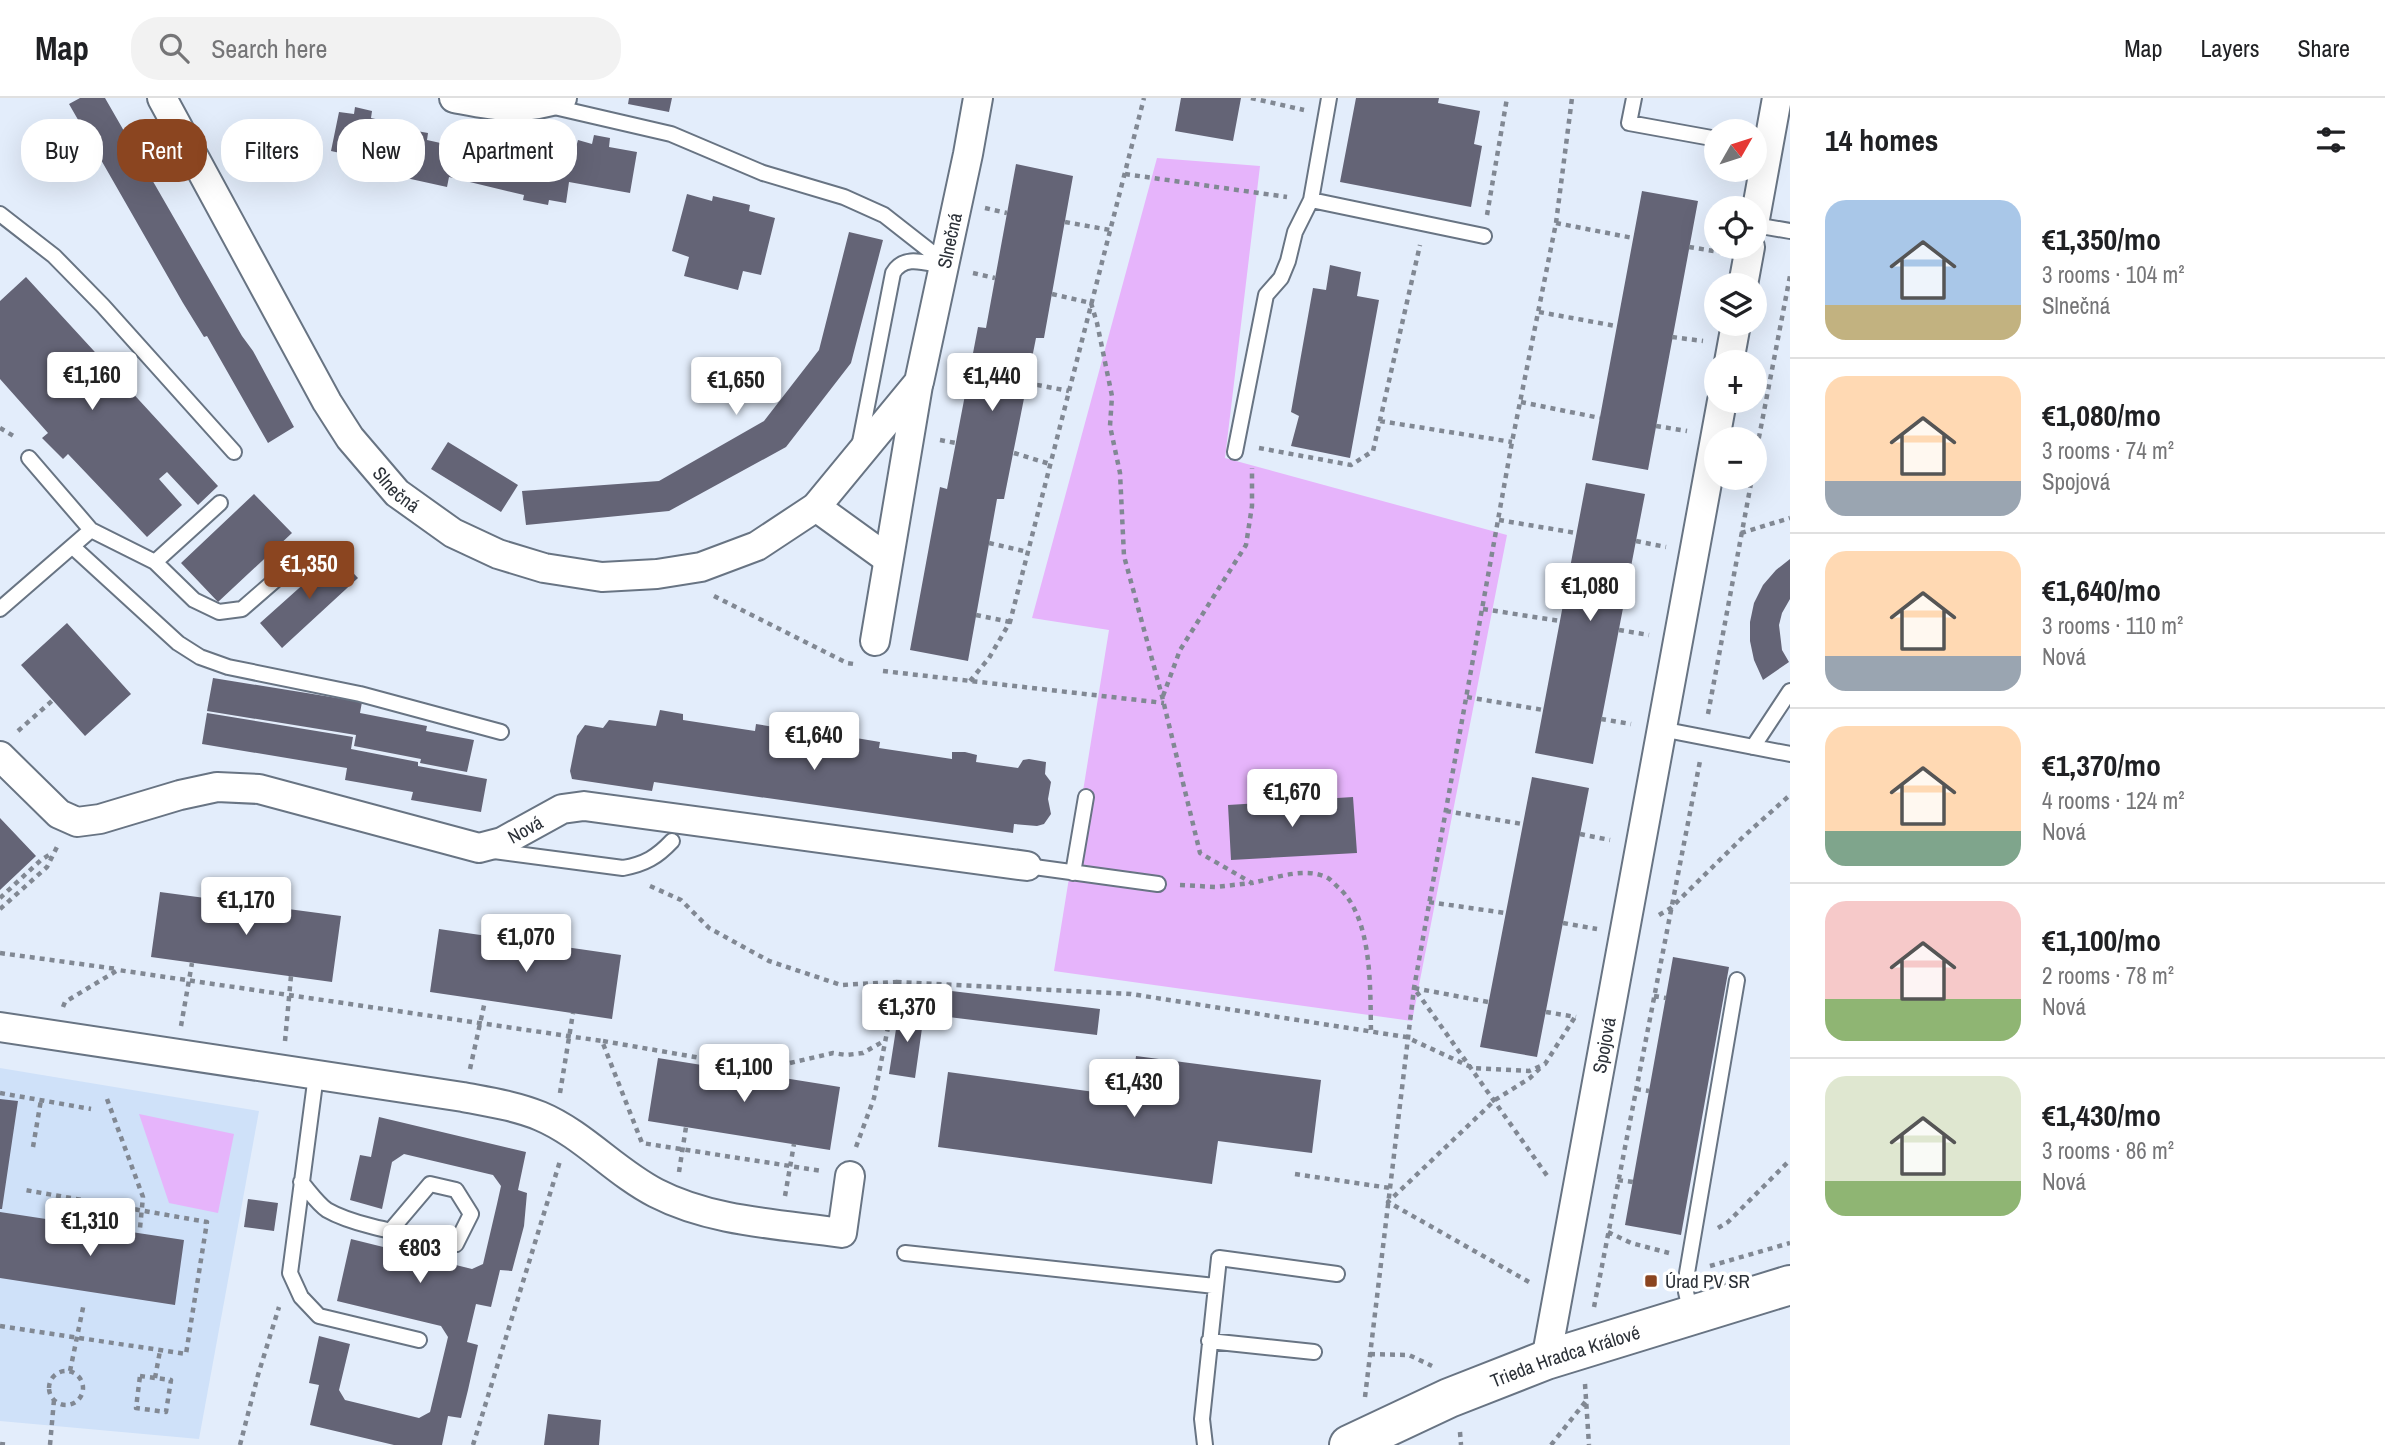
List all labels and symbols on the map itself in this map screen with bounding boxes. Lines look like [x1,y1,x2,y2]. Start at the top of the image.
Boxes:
north arrow [1704,119,1768,182]
street label: Slnečná [931,210,968,271]
pin: €1,160 [35,352,149,412]
pin: €1,440 [935,354,1049,413]
pin: €1,650 [679,358,793,417]
street label: Slnečná [367,461,425,518]
pin: €1,350 [252,542,366,601]
pin: €1,080 [1533,564,1647,623]
pin: €1,640 [757,712,871,772]
pin: €1,670 [1235,770,1349,829]
street label: Nová [503,809,548,849]
pin: €1,170 [189,878,303,937]
pin: €1,070 [469,914,583,974]
pin: €1,370 [850,984,964,1044]
street label: Spojová [1586,1015,1622,1075]
pin: €1,100 [687,1044,801,1104]
pin: €1,430 [1077,1060,1191,1119]
pin: €1,310 [33,1198,147,1258]
pin: €803 [379,1226,461,1285]
place label: Úrad PV SR [1665,1268,1750,1294]
marker: Úrad PV SR [1643,1273,1659,1289]
street label: Trieda Hradca Králové [1486,1319,1643,1394]

